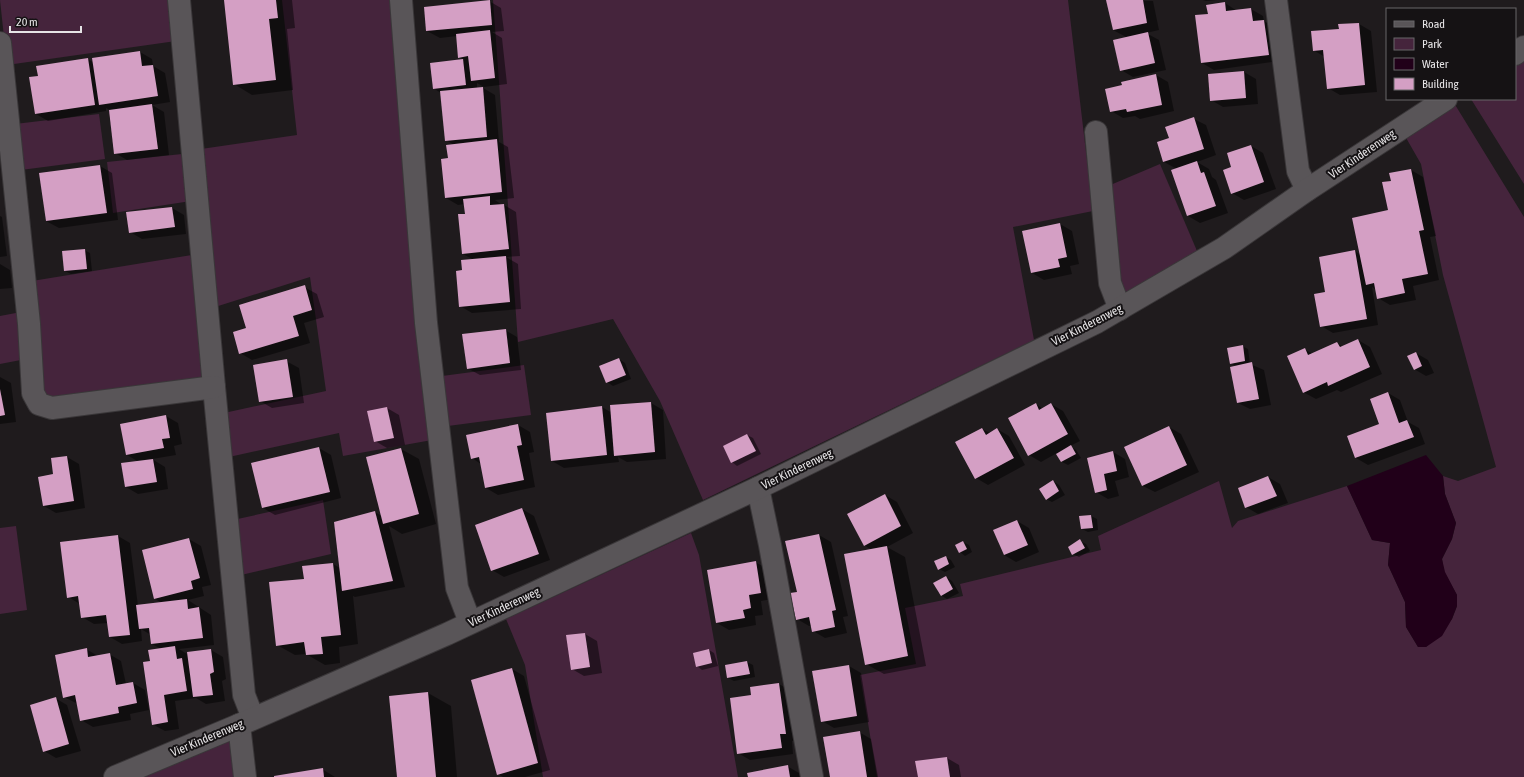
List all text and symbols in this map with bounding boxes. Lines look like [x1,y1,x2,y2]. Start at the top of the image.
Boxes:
scale bar [10,8,81,34]
legend [1386,8,1516,100]
text: 20 m [16,15,38,29]
text: Road [1422,17,1445,31]
text: Park [1422,37,1443,51]
text: Water [1422,57,1449,71]
text: Building [1422,77,1460,91]
street label: Vier Kinderenweg [1326,126,1399,181]
street label: Vier Kinderenweg [1049,301,1125,349]
street label: Vier Kinderenweg [759,445,836,492]
street label: Vier Kinderenweg [466,584,543,630]
street label: Vier Kinderenweg [169,716,246,760]

